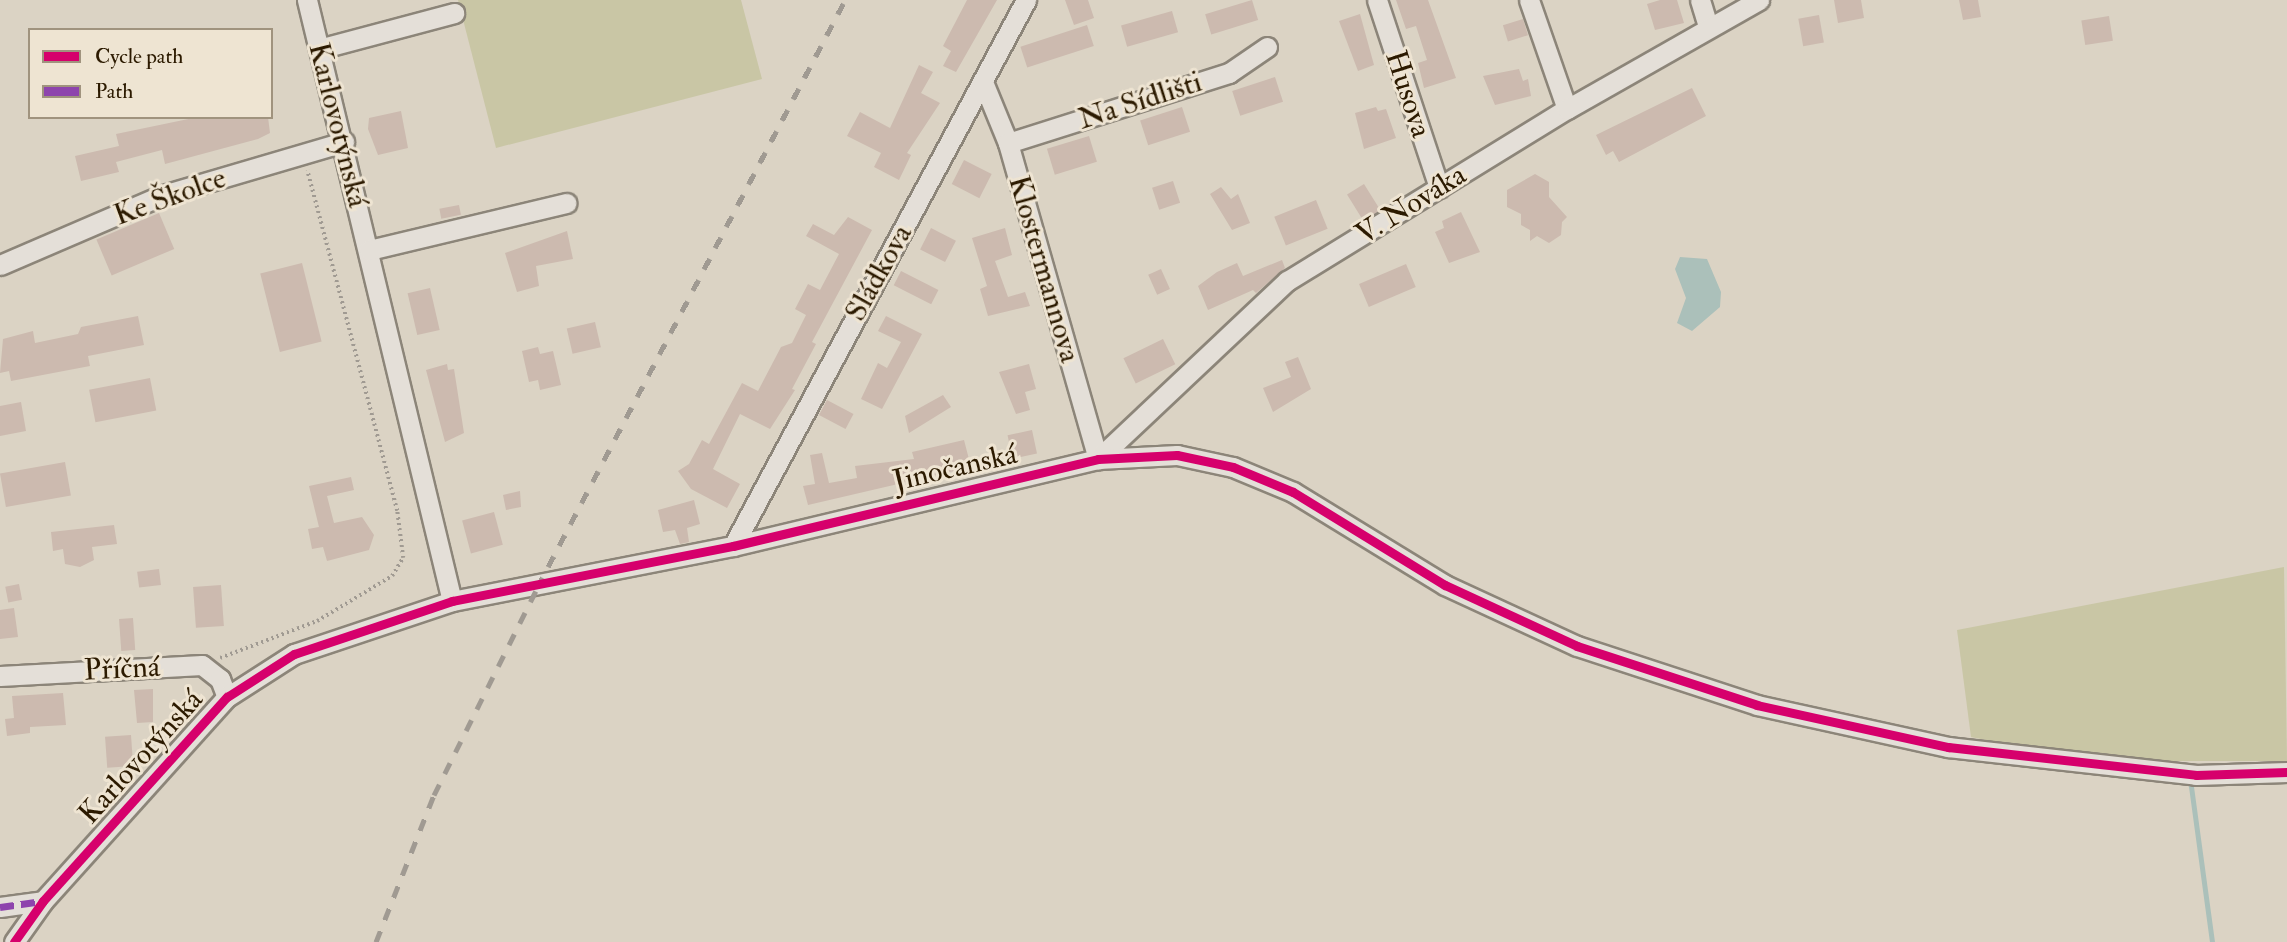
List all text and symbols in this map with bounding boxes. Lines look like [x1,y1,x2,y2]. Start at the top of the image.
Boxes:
legend [28,28,273,119]
street label: Karlovotýnská [300,39,376,211]
text: Cycle path [95,43,183,70]
street label: Husova [1377,46,1439,142]
street label: Na Sídlišti [1074,64,1206,138]
text: Path [95,78,133,105]
street label: V. Nováka [1349,157,1473,253]
street label: Ke Školce [109,160,231,234]
street label: Klostermannova [1000,172,1088,366]
street label: Sládkova [838,219,920,327]
street label: Jinočanská [889,436,1021,500]
street label: Příčná [83,649,161,689]
street label: Karlovotýnská [71,682,211,832]

